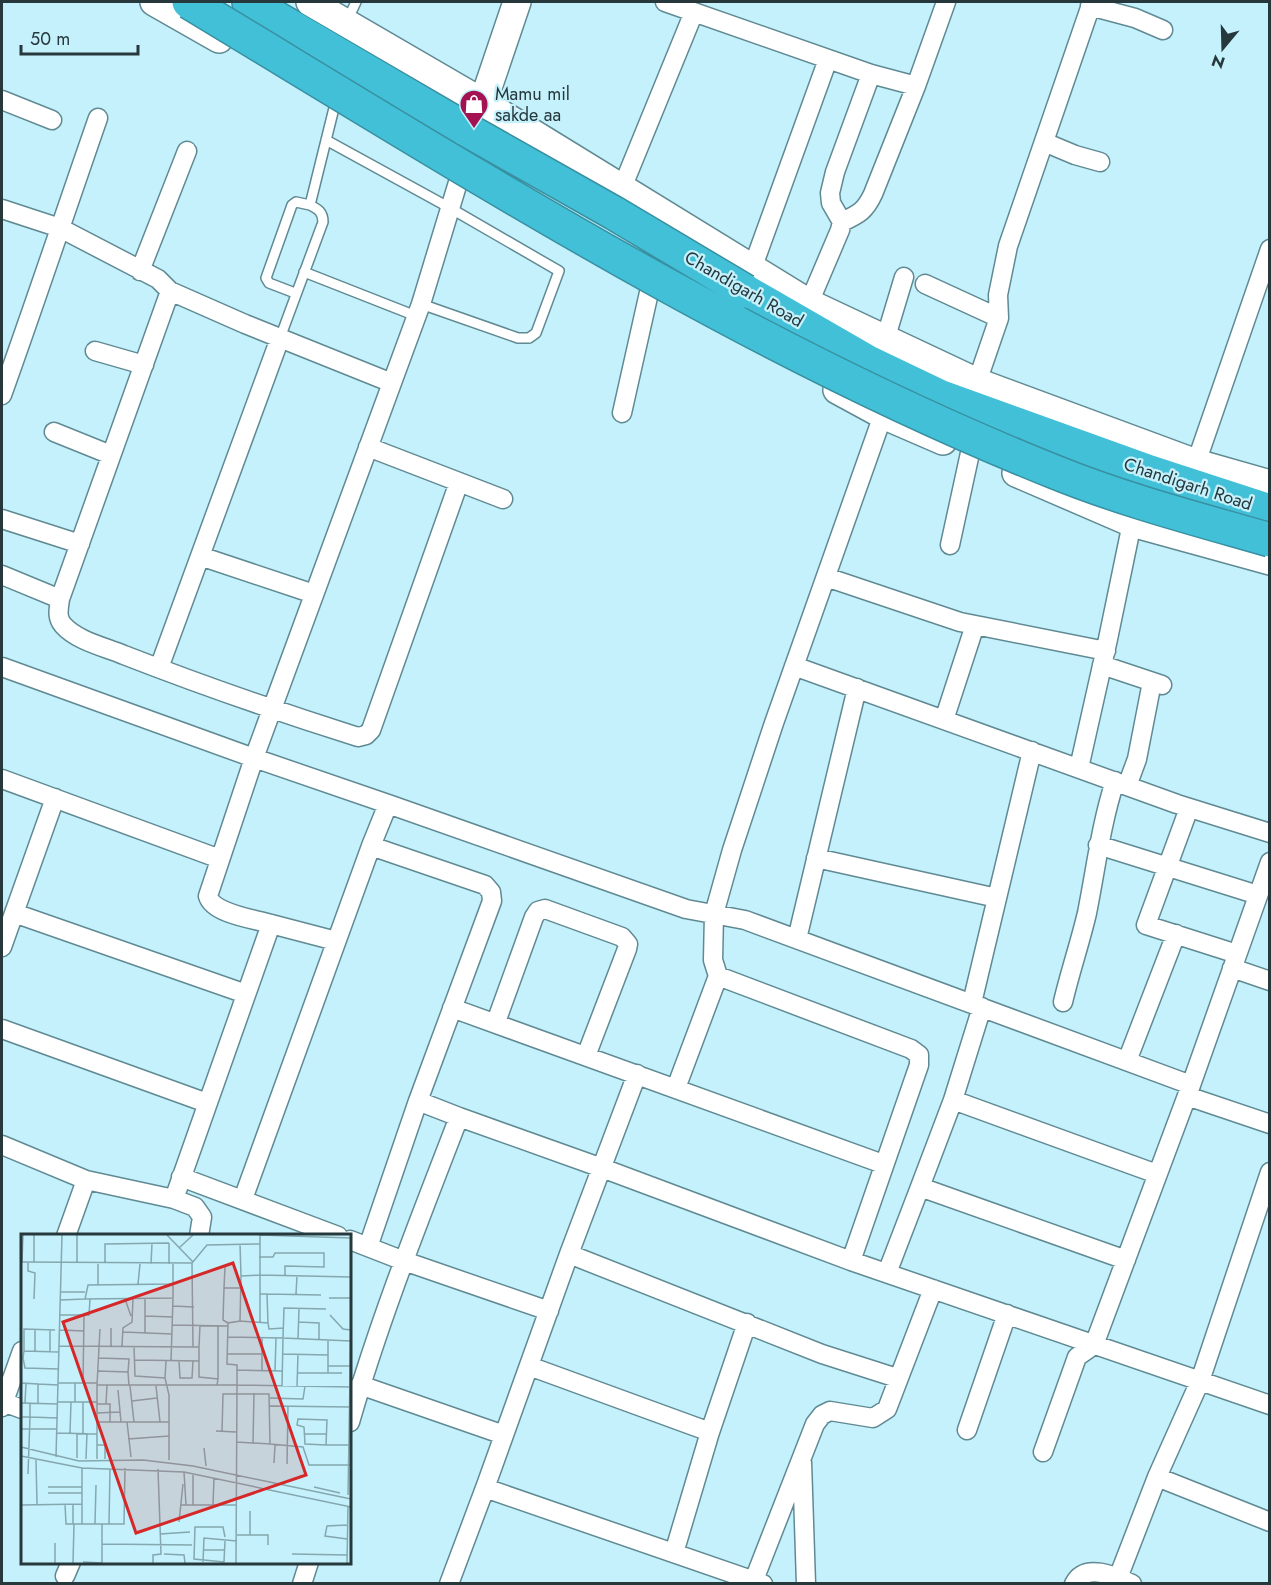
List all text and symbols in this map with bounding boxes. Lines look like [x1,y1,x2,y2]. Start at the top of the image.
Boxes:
scale bar [21,18,138,56]
north arrow [1193,18,1253,78]
text: 50 m [30,26,70,52]
text: N [1209,49,1228,75]
place label: Mamu mil sakde aa [495,81,570,128]
shop icon: Mamu mil sakde aa [458,88,490,130]
street label: Chandigarh Road [680,244,808,334]
street label: Chandigarh Road [1120,451,1256,517]
inset map [21,1234,351,1564]

